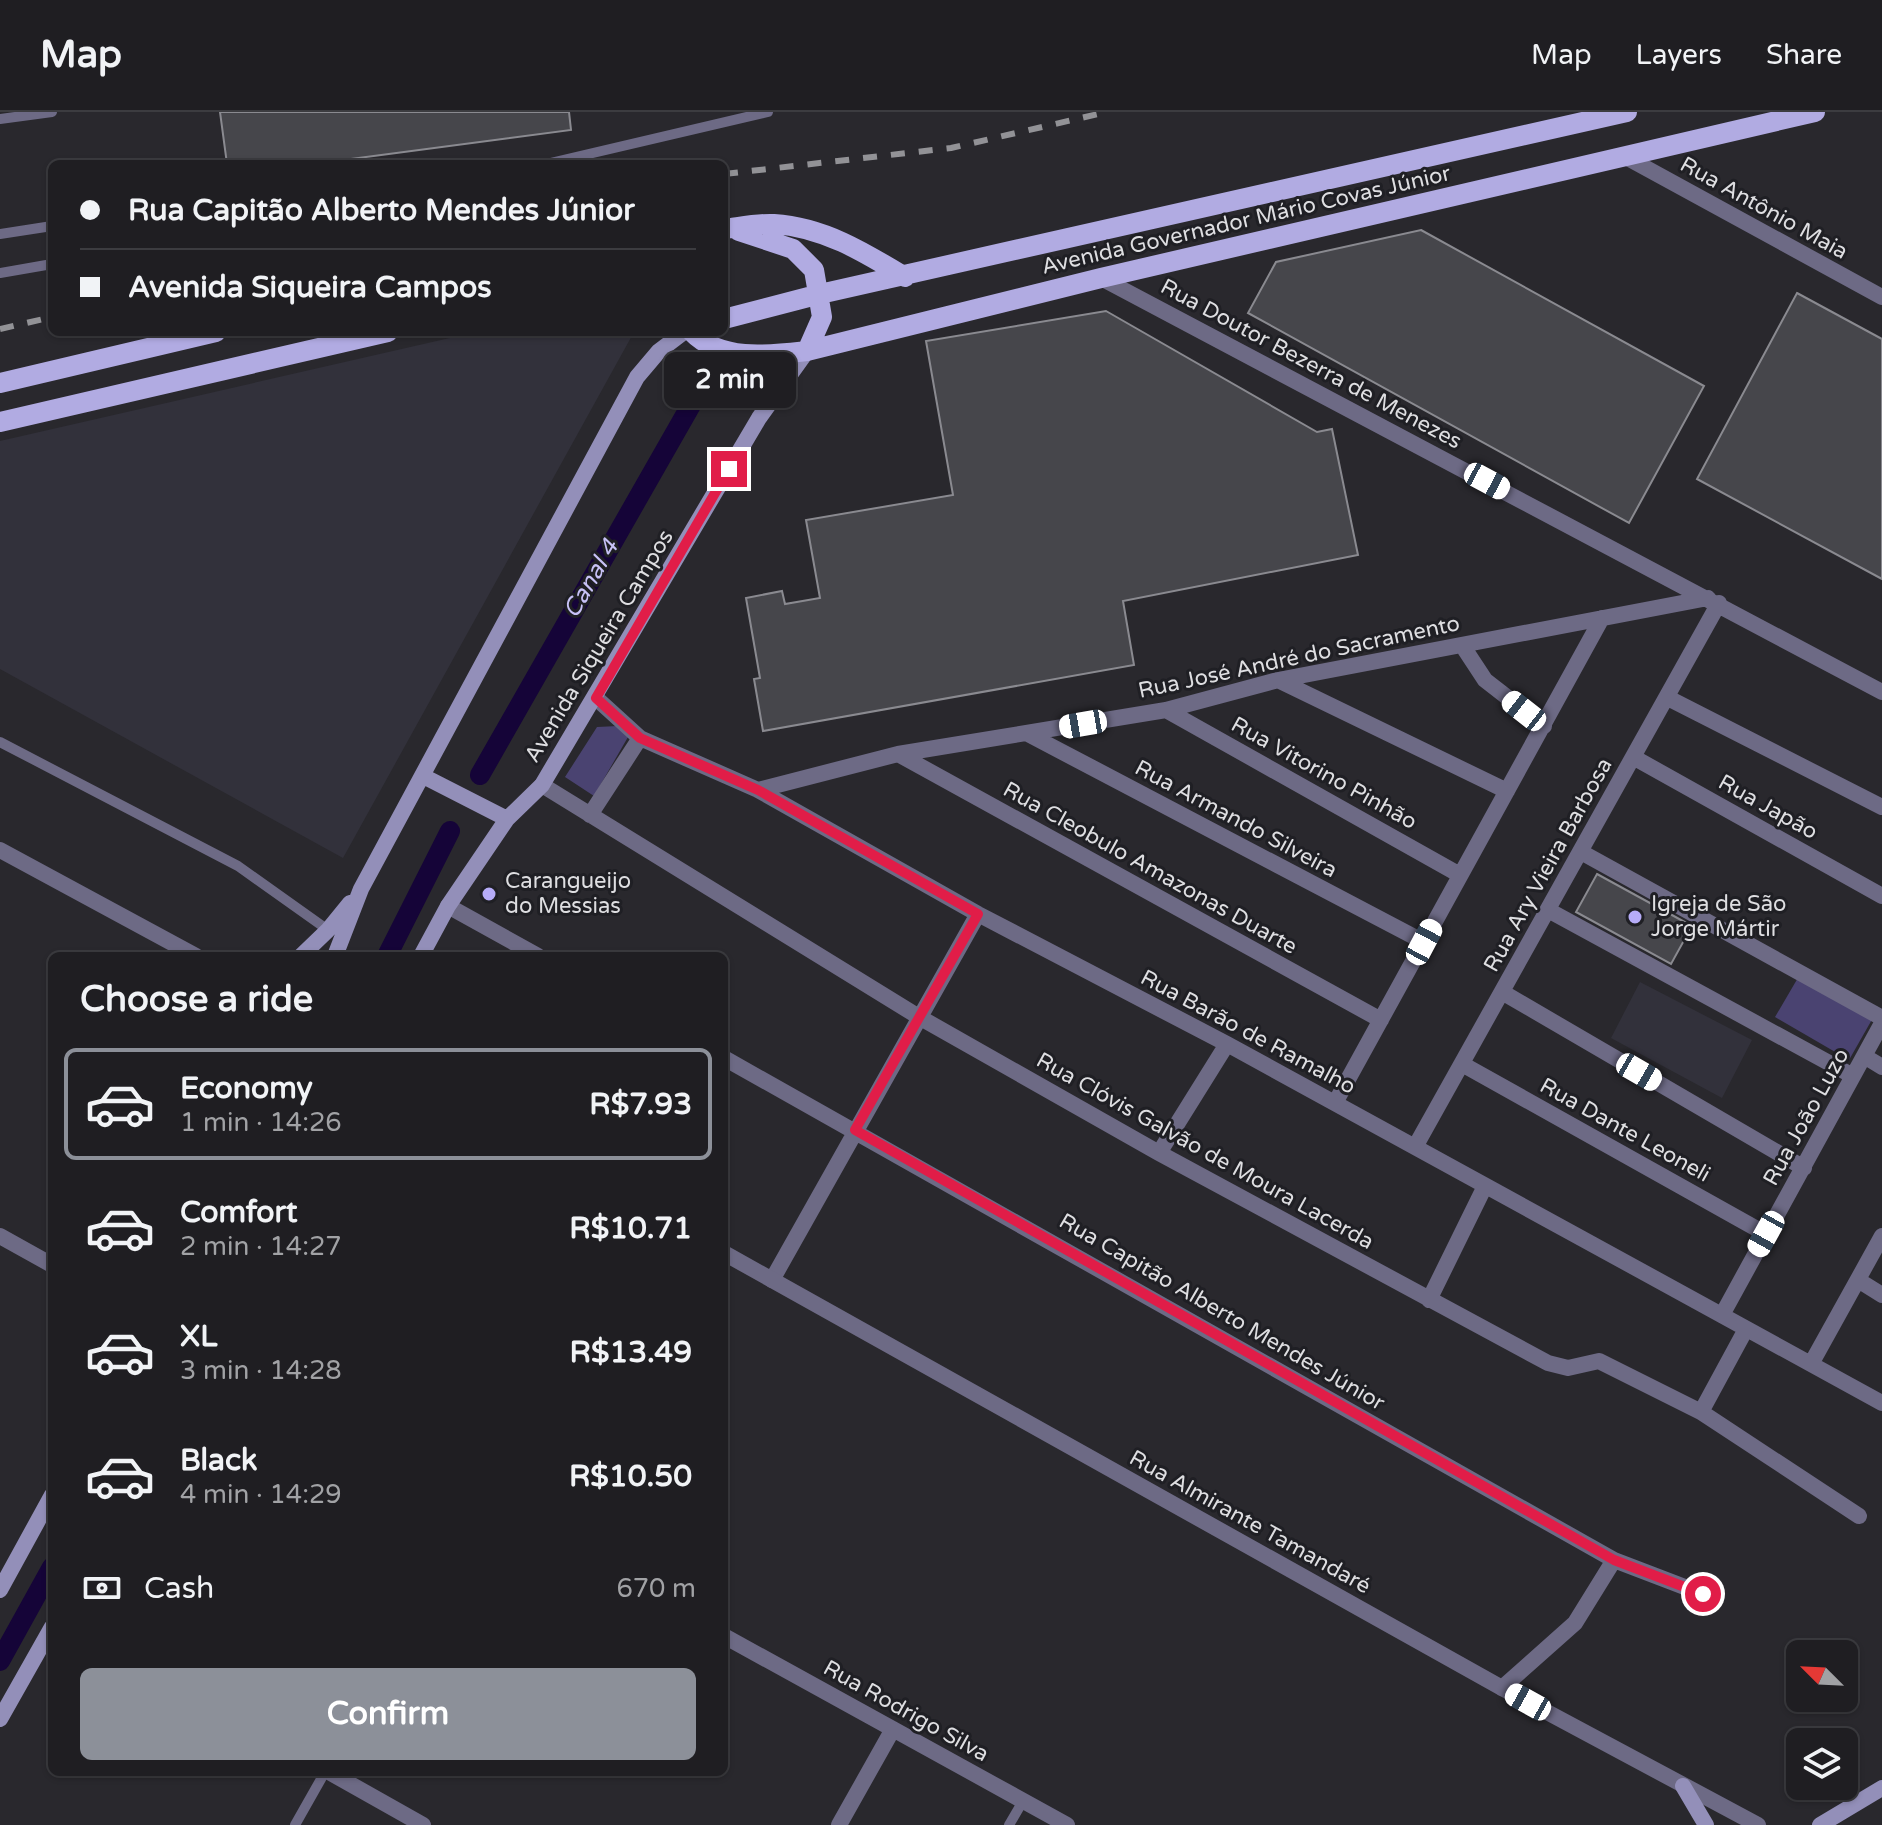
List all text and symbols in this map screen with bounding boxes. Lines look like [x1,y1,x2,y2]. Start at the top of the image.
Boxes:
text: Map [40,32,122,78]
text: Map [1531,38,1592,72]
text: Layers [1636,38,1722,72]
text: Share [1766,38,1842,72]
street label: Rua Antônio Maia [1676,151,1852,265]
street label: Avenida Governador Mário Covas Júnior [1039,160,1454,280]
text: Rua Capitão Alberto Mendes Júnior [128,192,635,229]
text: Avenida Siqueira Campos [128,269,492,306]
street label: Rua Doutor Bezerra de Menezes [1156,273,1466,455]
callout: 2 min [663,353,795,409]
text: 2 min [695,364,765,395]
route end [711,451,747,487]
car [1460,459,1514,503]
street label: Avenida Siqueira Campos [519,525,679,767]
water label: Canal 4 [557,534,625,623]
street label: Rua José André do Sacramento [1136,610,1462,704]
car [1498,687,1550,735]
car [1057,708,1109,740]
street label: Rua Vitorino Pinhão [1227,711,1421,835]
street label: Rua Ary Vieira Barbosa [1478,753,1618,977]
street label: Rua Armando Silveira [1130,755,1342,883]
street label: Rua Japão [1714,769,1822,845]
street label: Rua Cleobulo Amazonas Duarte [998,776,1302,960]
place label: Carangueijo do Messias [505,868,631,919]
marker: Carangueijo do Messias [480,885,498,903]
place label: Igreja de São Jorge Mártir [1651,891,1786,942]
marker: Igreja de São Jorge Mártir [1626,908,1644,926]
car [1402,915,1446,969]
street label: Rua Barão de Ramalho [1136,964,1360,1100]
text: Choose a ride [80,978,313,1021]
street label: Rua João Luzo [1758,1044,1854,1190]
street label: Rua Clóvis Galvão de Moura Lacerda [1032,1047,1378,1255]
car [1612,1050,1666,1094]
icon: car [84,1068,156,1140]
text: Economy [180,1070,313,1107]
street label: Rua Dante Leoneli [1535,1072,1715,1188]
text: R$7.93 [589,1086,692,1123]
text: 1 min · 14:26 [180,1107,342,1138]
icon: car [84,1192,156,1264]
text: Comfort [180,1194,298,1231]
car [1744,1207,1788,1261]
street label: Rua Capitão Alberto Mendes Júnior [1055,1208,1390,1416]
text: R$10.71 [569,1210,692,1247]
text: 2 min · 14:27 [180,1231,342,1262]
icon: car [84,1316,156,1388]
text: XL [180,1318,217,1355]
text: R$13.49 [570,1334,692,1371]
text: 3 min · 14:28 [180,1355,342,1386]
icon: car [84,1440,156,1512]
text: Black [180,1442,257,1479]
street label: Rua Almirante Tamandaré [1125,1445,1375,1599]
text: R$10.50 [569,1458,692,1495]
text: 4 min · 14:29 [180,1479,342,1510]
icon: cash [80,1566,124,1610]
text: Cash [144,1570,214,1607]
text: 670 m [616,1573,696,1604]
route start [1685,1576,1721,1612]
north arrow [1786,1640,1858,1712]
map controls [1786,1640,1858,1800]
street label: Rua Rodrigo Silva [819,1655,993,1767]
button: Confirm [80,1668,696,1760]
car [1501,1680,1555,1724]
button: layers [1786,1728,1858,1800]

